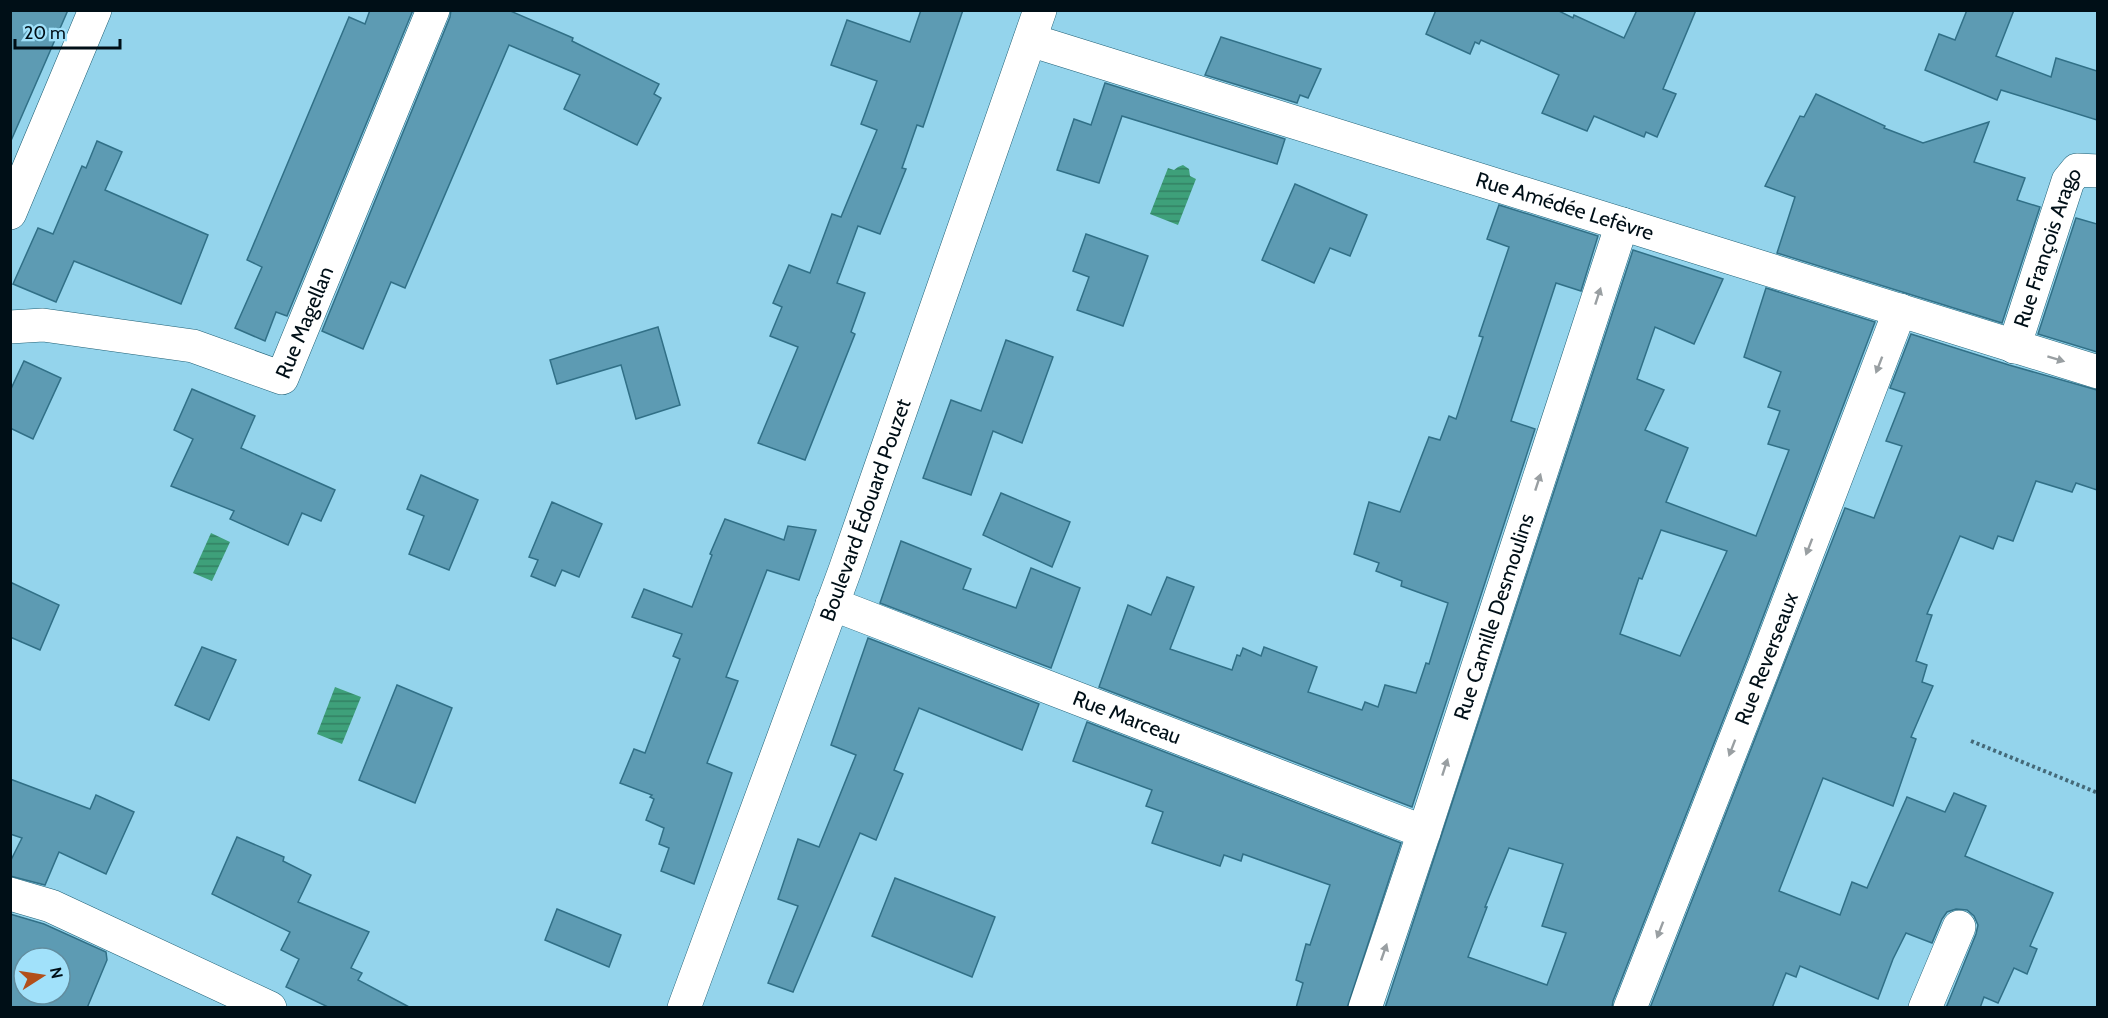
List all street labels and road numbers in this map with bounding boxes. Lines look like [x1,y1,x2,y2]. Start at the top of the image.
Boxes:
street label: Rue François Arago [2008,162,2086,331]
street label: Rue Amédée Lefèvre [1473,166,1657,245]
street label: Rue Magellan [270,263,338,382]
street label: Boulevard Édouard Pouzet [814,395,916,624]
street label: Rue Camille Desmoulins [1448,510,1539,723]
street label: Rue Reverseaux [1729,589,1803,728]
street label: Rue Marceau [1070,685,1185,749]

